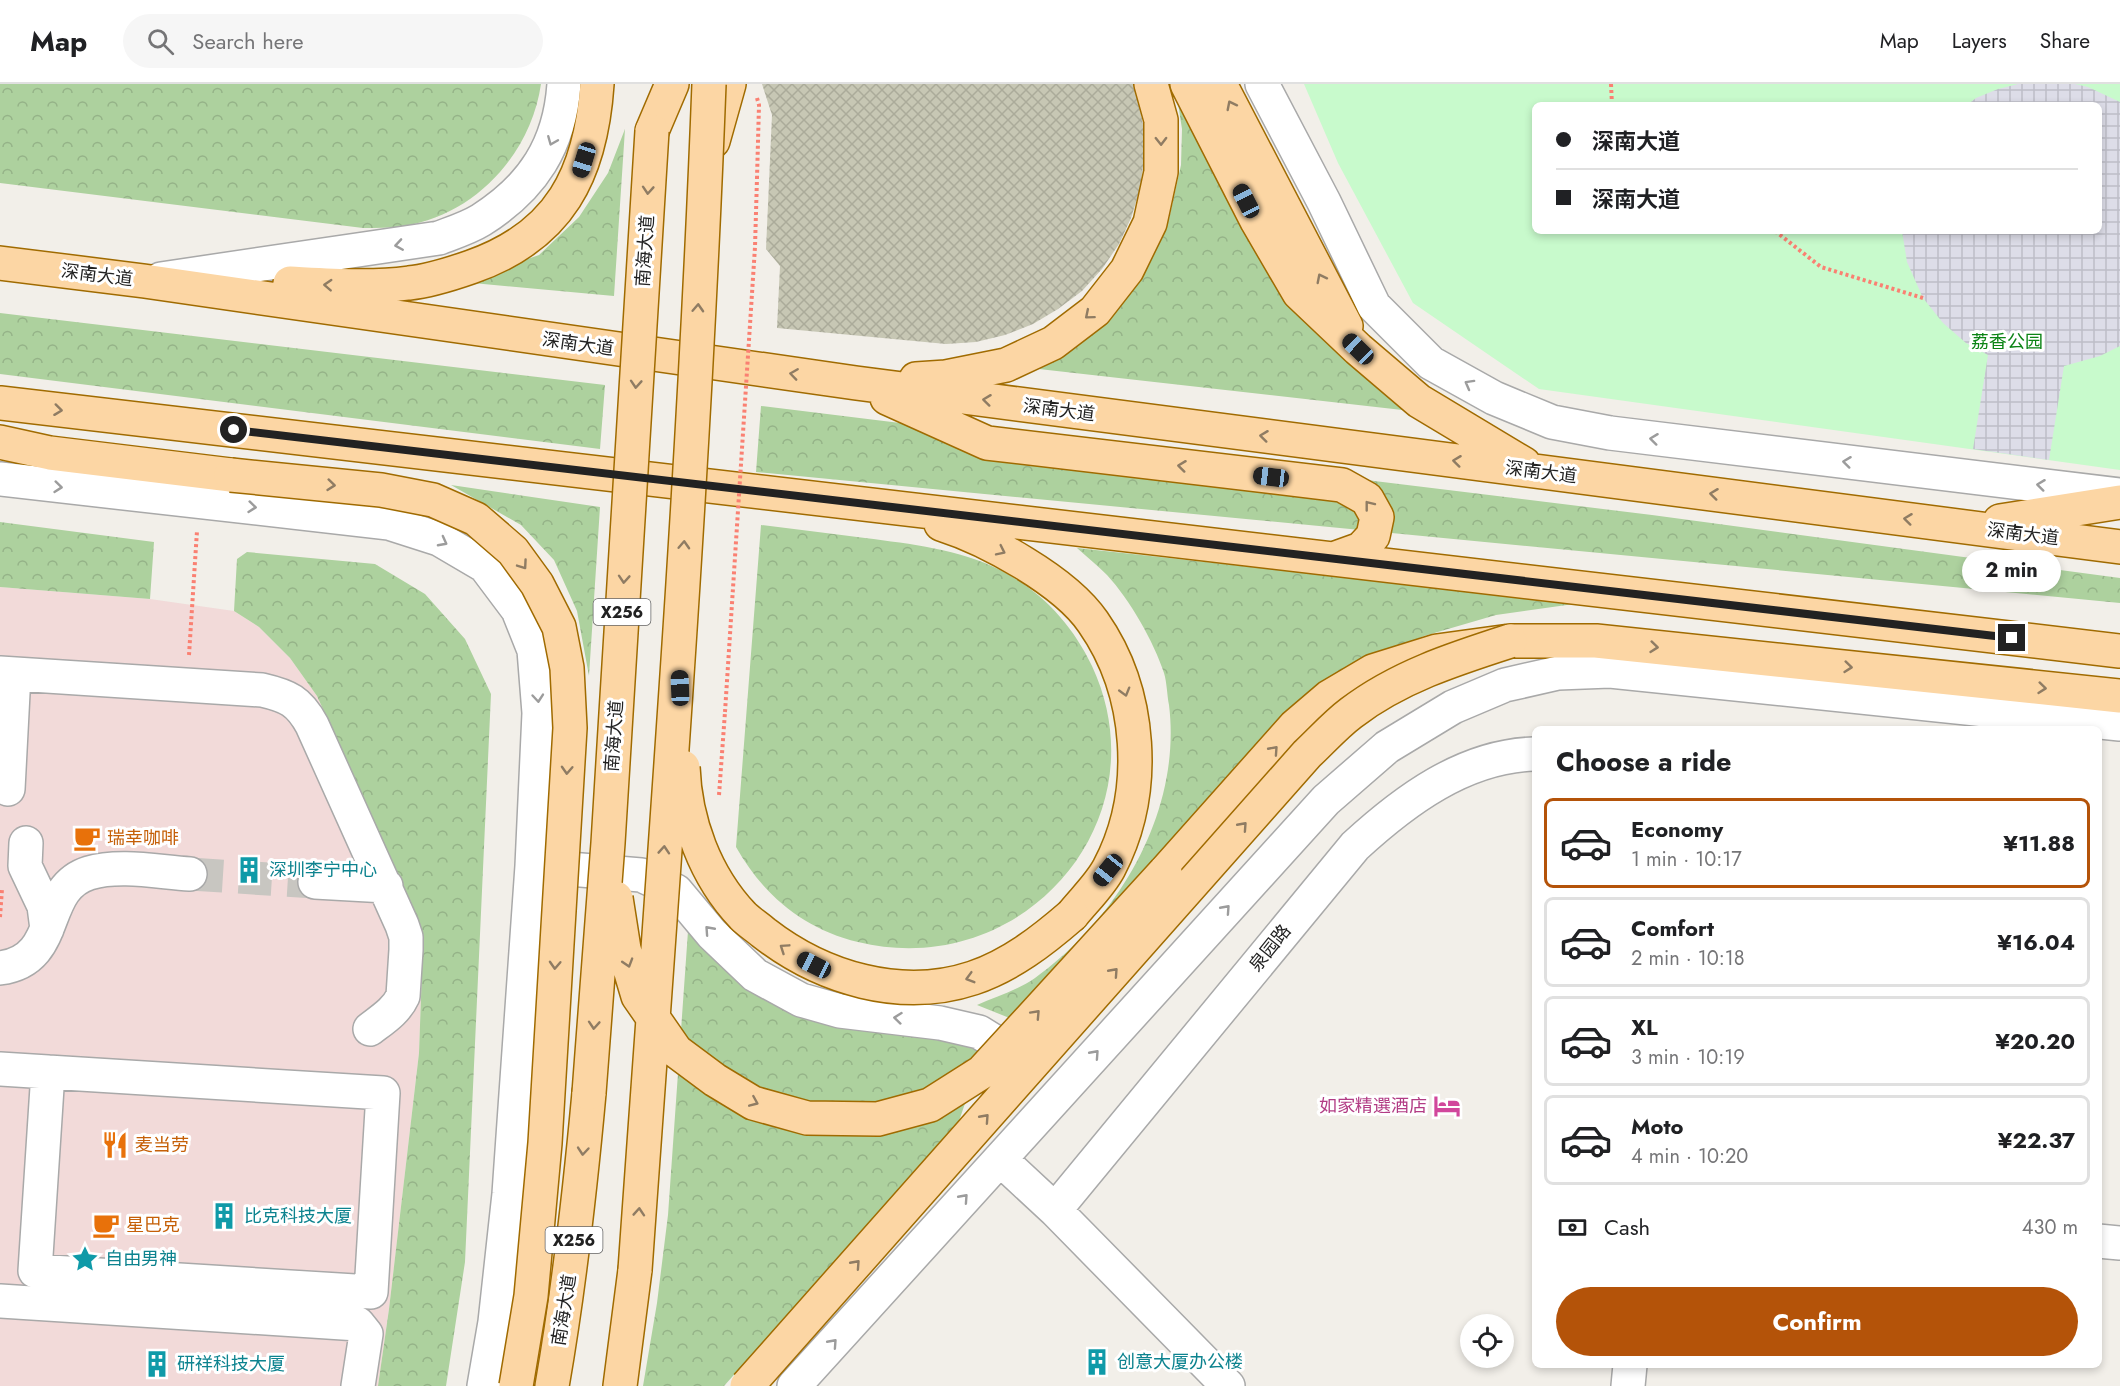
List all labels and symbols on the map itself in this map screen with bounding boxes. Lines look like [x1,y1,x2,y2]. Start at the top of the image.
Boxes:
one-way arrow [1227,101,1238,112]
one-way arrow [547,134,559,145]
one-way arrow [1155,137,1167,146]
car [570,140,598,180]
car [1230,181,1262,221]
one-way arrow [642,185,655,194]
street label: 南海大道 [630,214,660,288]
one-way arrow [394,238,404,251]
street label: 深南大道 [60,258,134,292]
one-way arrow [1317,274,1328,285]
one-way arrow [323,279,332,292]
one-way arrow [691,304,704,313]
one-way arrow [1085,308,1096,319]
street label: 深南大道 [541,326,615,362]
park label: 荔香公园 [1971,329,2043,355]
car [1339,330,1377,368]
one-way arrow [789,369,799,381]
one-way arrow [630,380,643,389]
one-way arrow [1465,380,1475,391]
street label: 深南大道 [1022,393,1096,427]
one-way arrow [983,395,992,407]
one-way arrow [54,403,63,415]
route start [220,416,247,443]
one-way arrow [1259,431,1268,443]
one-way arrow [1649,433,1658,445]
street label: 深南大道 [1504,455,1578,489]
one-way arrow [1453,456,1462,468]
one-way arrow [1843,456,1852,469]
one-way arrow [1177,461,1186,473]
car [1252,466,1290,488]
one-way arrow [327,478,336,491]
one-way arrow [2036,479,2046,492]
one-way arrow [53,480,63,493]
one-way arrow [1710,489,1719,501]
one-way arrow [247,501,256,513]
one-way arrow [1365,501,1376,512]
one-way arrow [1903,514,1912,526]
street label: 深南大道 [1986,517,2060,551]
one-way arrow [436,535,447,546]
one-way arrow [678,540,691,549]
one-way arrow [995,544,1005,555]
callout: 2 min [1962,551,2062,593]
one-way arrow [516,558,527,569]
one-way arrow [618,574,631,583]
road number: X256 [594,599,650,625]
route end [1998,624,2025,651]
one-way arrow [1650,640,1659,653]
one-way arrow [1844,661,1853,673]
car [670,670,690,706]
one-way arrow [2038,681,2047,694]
one-way arrow [1118,686,1130,697]
one-way arrow [531,693,544,703]
street label: 南海大道 [599,699,629,773]
one-way arrow [1267,746,1278,757]
one-way arrow [561,766,574,775]
one-way arrow [1236,822,1247,833]
cafe icon: 瑞幸咖啡 [72,823,102,853]
place label: 瑞幸咖啡 [107,825,179,851]
one-way arrow [658,845,671,854]
car [1090,850,1126,890]
building icon: 深圳李宁中心 [234,855,264,885]
place label: 深圳李宁中心 [269,857,377,883]
one-way arrow [1219,906,1230,916]
street label: 泉园路 [1243,919,1297,977]
one-way arrow [705,926,716,937]
one-way arrow [780,943,790,955]
car [794,949,834,981]
one-way arrow [621,957,633,968]
one-way arrow [549,960,562,969]
one-way arrow [1107,968,1118,979]
one-way arrow [965,971,976,983]
one-way arrow [1028,1010,1039,1021]
one-way arrow [893,1013,903,1025]
one-way arrow [588,1020,601,1029]
one-way arrow [1088,1050,1099,1061]
hotel icon: 如家精選酒店 [1432,1091,1462,1121]
place label: 如家精選酒店 [1319,1093,1427,1119]
one-way arrow [748,1095,759,1107]
one-way arrow [978,1114,989,1125]
restaurant icon: 麦当劳 [100,1130,130,1160]
place label: 麦当劳 [135,1132,189,1158]
one-way arrow [577,1146,590,1155]
one-way arrow [957,1195,968,1205]
building icon: 比克科技大厦 [209,1201,239,1231]
place label: 比克科技大厦 [244,1203,352,1229]
one-way arrow [632,1207,645,1216]
cafe icon: 星巴克 [91,1210,121,1240]
place label: 星巴克 [126,1212,180,1238]
road number: X256 [546,1227,602,1253]
place icon: 自由男神 [70,1244,100,1274]
place label: 自由男神 [105,1246,177,1272]
one-way arrow [848,1259,859,1270]
street label: 南海大道 [546,1272,582,1348]
one-way arrow [826,1339,837,1349]
building icon: 创意大厦办公楼 [1082,1347,1112,1377]
building icon: 研祥科技大厦 [142,1349,172,1379]
place label: 创意大厦办公楼 [1117,1349,1243,1375]
place label: 研祥科技大厦 [177,1351,285,1377]

